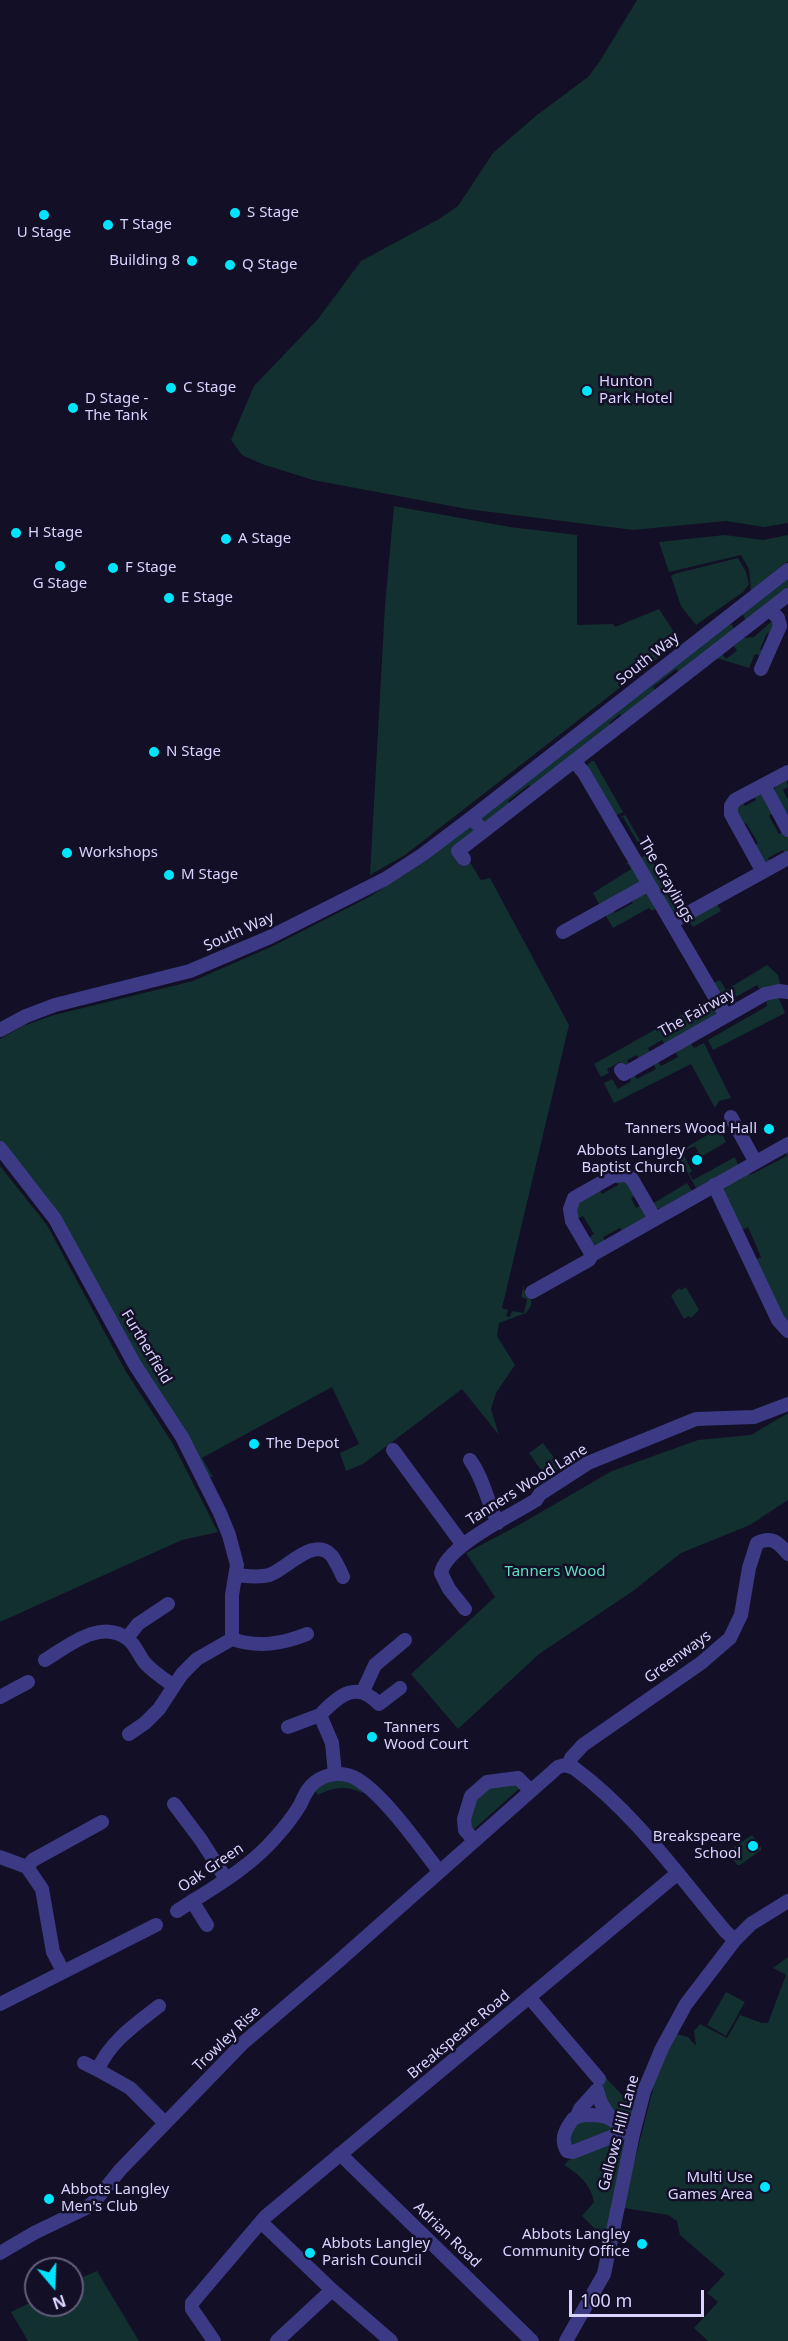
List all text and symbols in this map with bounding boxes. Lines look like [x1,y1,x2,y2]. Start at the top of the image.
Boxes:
place label: S Stage [247,204,299,222]
marker: S Stage [228,206,242,220]
marker: U Stage [37,208,51,222]
place label: T Stage [120,216,172,234]
marker: T Stage [101,218,115,232]
place label: U Stage [17,224,71,242]
place label: Building 8 [109,252,180,270]
marker: Building 8 [185,254,199,268]
place label: Q Stage [242,256,297,274]
marker: Q Stage [223,258,237,272]
place label: Hunton Park Hotel [599,373,673,408]
place label: C Stage [183,379,236,397]
marker: C Stage [164,381,178,395]
marker: Hunton Park Hotel [580,384,594,398]
place label: D Stage - The Tank [85,390,148,425]
marker: D Stage - The Tank [66,401,80,415]
place label: H Stage [28,524,83,542]
marker: H Stage [9,526,23,540]
place label: A Stage [238,530,291,548]
marker: A Stage [219,532,233,546]
marker: G Stage [53,559,67,573]
place label: F Stage [125,559,176,577]
marker: F Stage [106,561,120,575]
place label: G Stage [33,575,87,593]
place label: E Stage [181,589,233,607]
marker: E Stage [162,591,176,605]
street label: South Way [613,629,683,689]
place label: N Stage [166,743,221,761]
marker: N Stage [147,745,161,759]
street label: The Graylings [634,834,698,926]
place label: Workshops [79,844,158,862]
marker: Workshops [60,846,74,860]
place label: M Stage [181,866,238,884]
marker: M Stage [162,868,176,882]
street label: South Way [201,909,277,955]
street label: The Fairway [656,985,738,1041]
place label: Tanners Wood Hall [625,1120,757,1138]
marker: Tanners Wood Hall [762,1122,776,1136]
place label: Abbots Langley Baptist Church [577,1142,685,1177]
marker: Abbots Langley Baptist Church [690,1153,704,1167]
street label: Furtherfield [117,1307,175,1387]
place label: The Depot [266,1435,339,1453]
marker: The Depot [247,1437,261,1451]
street label: Tanners Wood Lane [463,1441,591,1529]
park label: Tanners Wood [505,1563,605,1581]
street label: Greenways [641,1627,715,1687]
place label: Tanners Wood Court [384,1719,468,1754]
marker: Tanners Wood Court [365,1730,379,1744]
place label: Breakspeare School [653,1828,741,1863]
marker: Breakspeare School [746,1839,760,1853]
street label: Oak Green [175,1840,247,1896]
street label: Breakspeare Road [404,1987,514,2083]
street label: Trowley Rise [190,2002,264,2076]
street label: Gallows Hill Lane [595,2073,643,2193]
place label: Multi Use Games Area [668,2169,753,2204]
marker: Multi Use Games Area [758,2180,772,2194]
place label: Abbots Langley Men's Club [61,2181,169,2216]
marker: Abbots Langley Men's Club [42,2192,56,2206]
street label: Adrian Road [410,2198,484,2272]
place label: Abbots Langley Community Office [502,2226,630,2261]
place label: Abbots Langley Parish Council [322,2235,430,2270]
marker: Abbots Langley Community Office [635,2237,649,2251]
marker: Abbots Langley Parish Council [303,2246,317,2260]
north arrow [24,2257,84,2317]
scale bar [572,2278,707,2316]
text: 100 m [580,2288,632,2312]
text: N [49,2290,69,2315]

